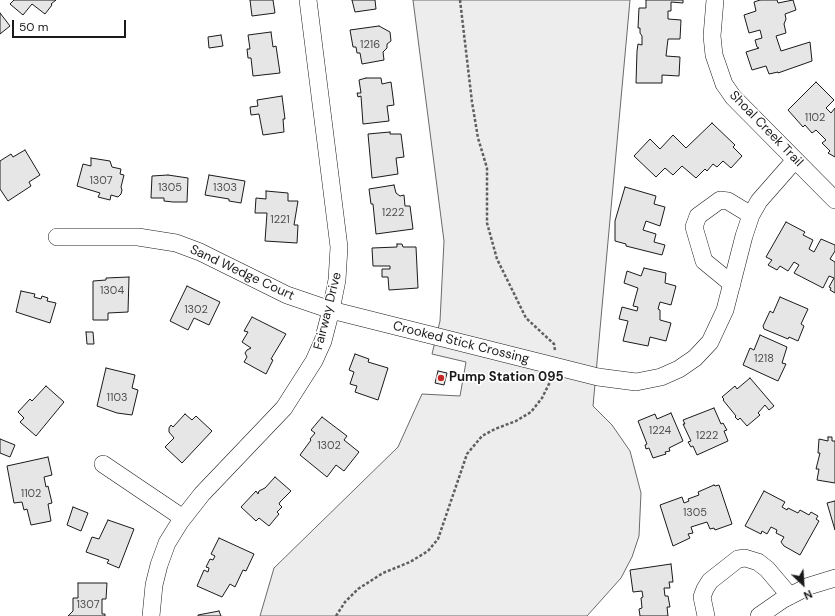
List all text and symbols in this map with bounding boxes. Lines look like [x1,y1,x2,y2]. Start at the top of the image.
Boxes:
scale bar [14,12,128,38]
text: 50 m [19,19,48,35]
house number: 1216 [360,38,380,52]
street label: Shoal Creek Trail [726,88,806,170]
house number: 1102 [805,111,825,125]
house number: 1307 [89,174,113,188]
house number: 1305 [158,181,182,195]
house number: 1303 [213,181,237,195]
house number: 1222 [382,206,404,220]
house number: 1221 [270,213,290,227]
street label: Sand Wedge Court [187,242,297,304]
street label: Fairway Drive [311,271,345,351]
house number: 1304 [100,284,124,298]
house number: 1302 [184,303,208,317]
street label: Crooked Stick Crossing [391,318,531,368]
house number: 1218 [754,352,774,366]
place label: Pump Station 095 [449,370,564,386]
marker: Pump Station 095 [436,373,446,383]
house number: 1103 [107,391,127,405]
house number: 1224 [649,424,671,438]
house number: 1222 [696,429,718,443]
house number: 1302 [317,439,341,453]
house number: 1102 [21,487,41,501]
house number: 1305 [683,506,707,520]
north arrow [783,564,823,604]
text: N [801,587,815,603]
house number: 1307 [76,598,100,612]

